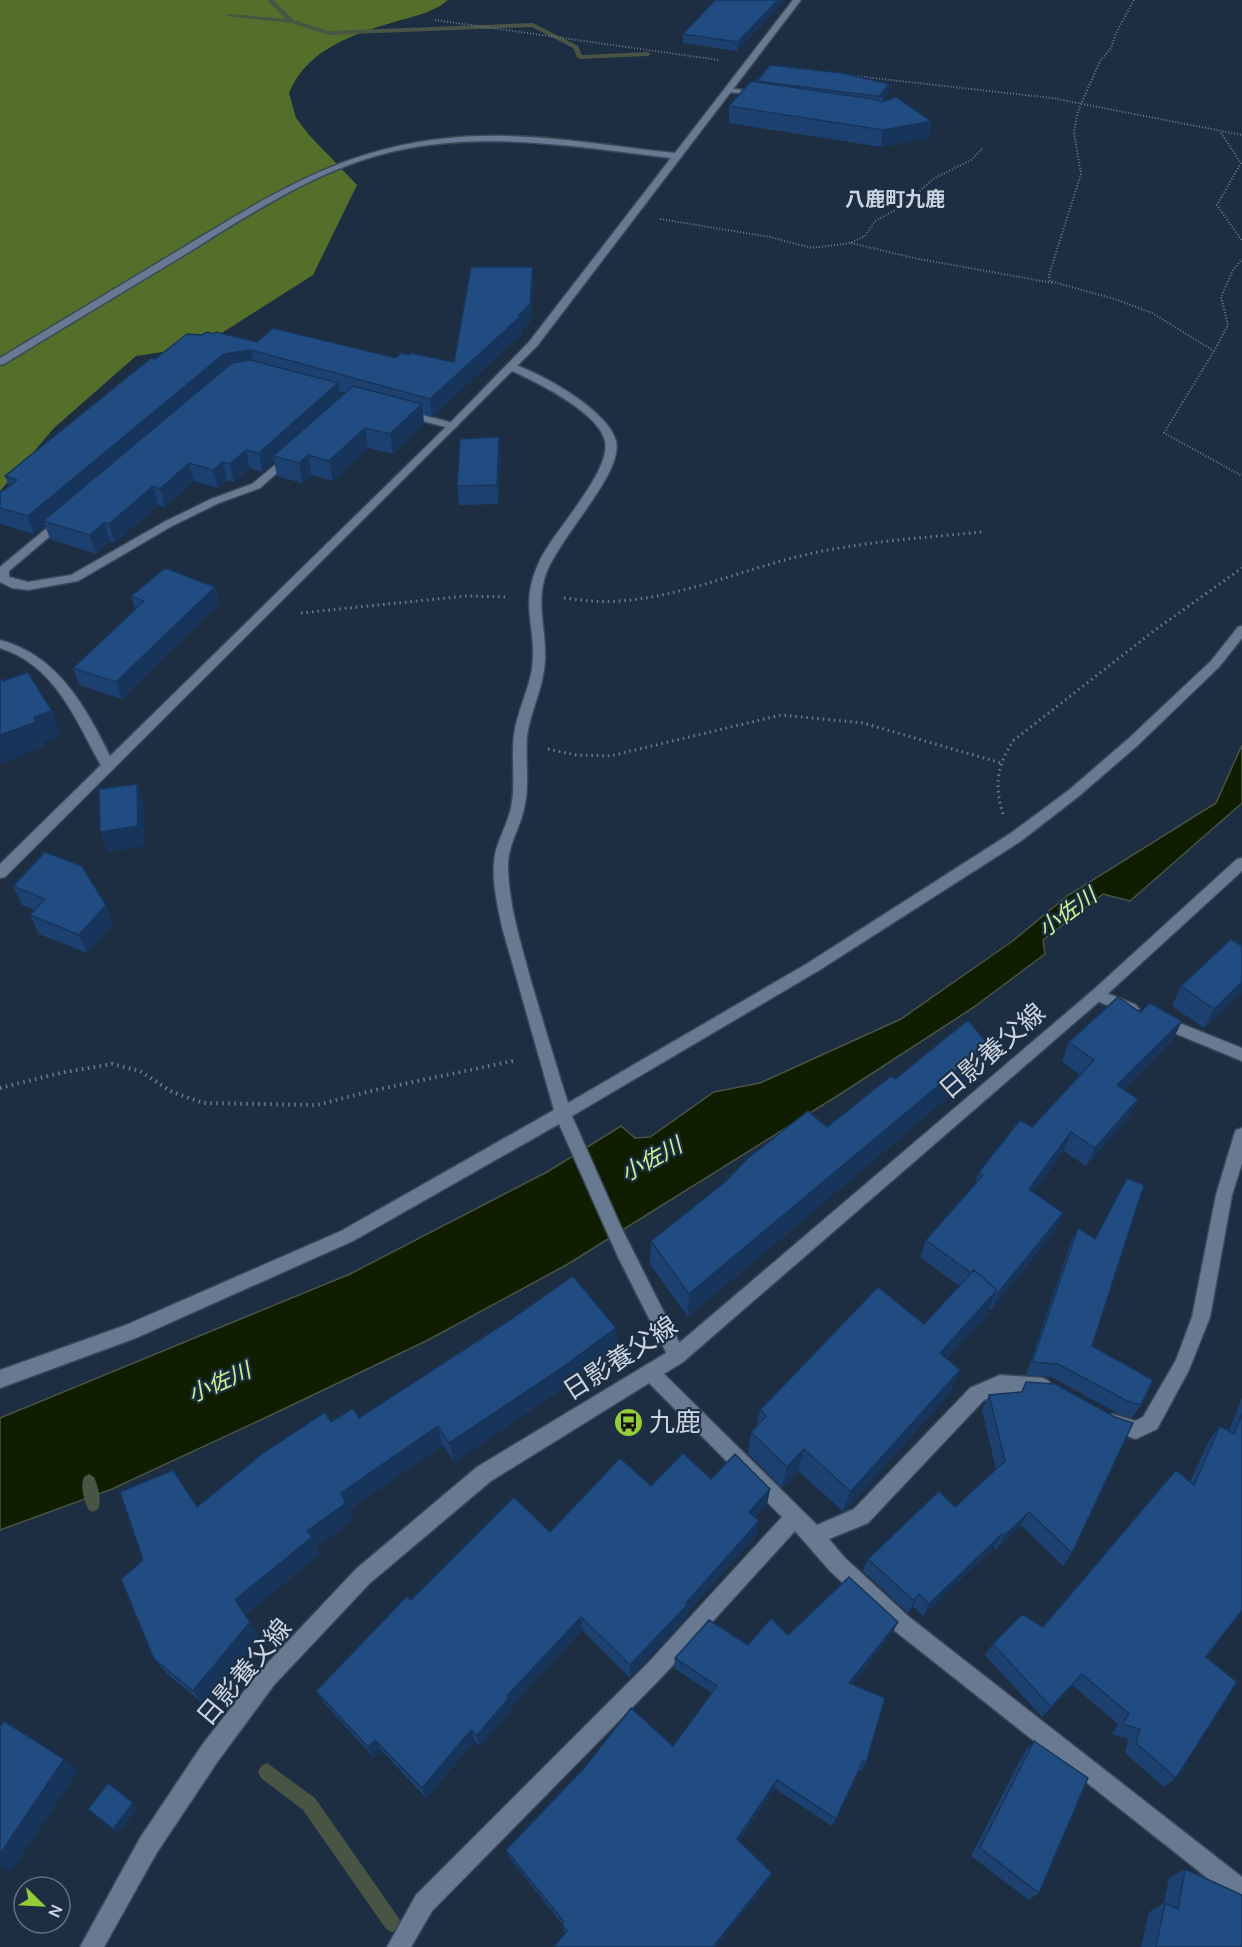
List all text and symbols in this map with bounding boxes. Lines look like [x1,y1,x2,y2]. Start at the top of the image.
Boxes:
district label: 八鹿町九鹿 [845,185,945,212]
water label: 小佐川 [1031,879,1104,944]
street label: 日影養父線 [930,994,1052,1106]
water label: 小佐川 [615,1129,689,1188]
street label: 日影養父線 [555,1307,684,1408]
water label: 小佐川 [183,1354,257,1409]
place label: 九鹿 [649,1403,701,1439]
bus stop icon: 九鹿 [612,1406,644,1438]
street label: 日影養父線 [188,1610,299,1733]
north arrow [12,1875,72,1935]
text: N [43,1901,68,1921]

